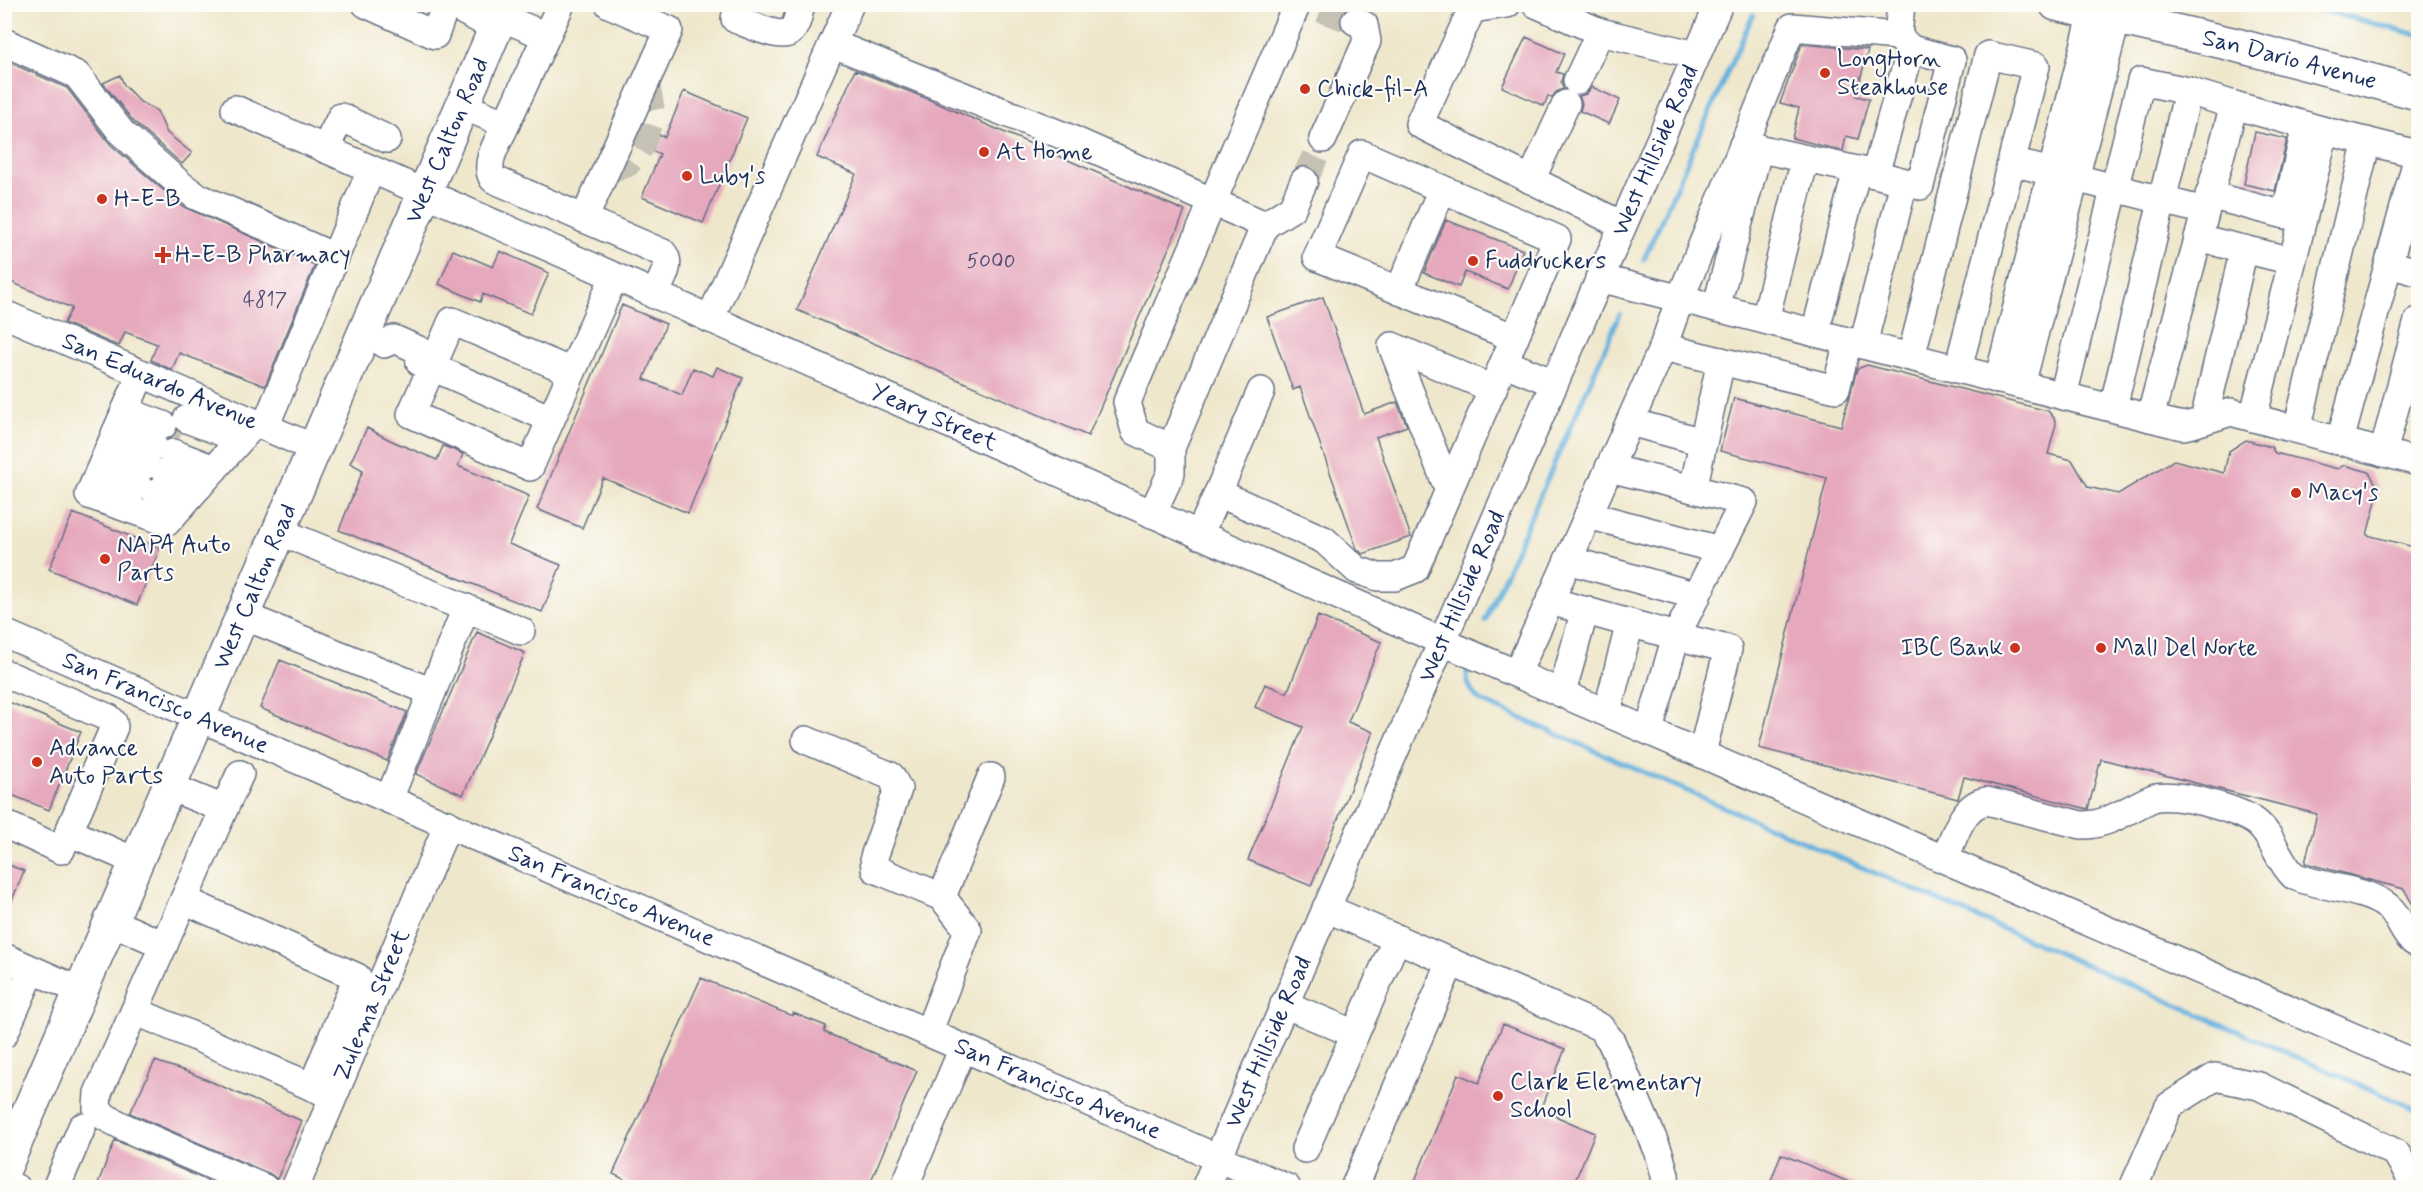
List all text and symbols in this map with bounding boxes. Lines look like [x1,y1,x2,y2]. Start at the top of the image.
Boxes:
street label: San Dario Avenue [2199,22,2380,97]
place label: LongHorn Steakhouse [1837,44,1948,103]
street label: West Calton Road [398,53,497,228]
street label: West Hillside Road [1605,60,1706,241]
marker: LongHorn Steakhouse [1818,66,1832,80]
place label: Chick-fil-A [1317,74,1429,105]
marker: Chick-fil-A [1298,82,1312,96]
place label: At Home [996,137,1093,168]
marker: At Home [977,145,991,159]
place label: Luby's [699,161,766,192]
marker: Luby's [680,169,694,183]
place label: H-E-B [114,184,180,215]
marker: H-E-B [95,192,109,206]
place label: H-E-B Pharmacy [175,240,351,271]
place label: Fuddruckers [1485,246,1607,277]
house number: 5000 [967,247,1015,275]
marker: H-E-B Pharmacy [156,248,170,262]
marker: Fuddruckers [1466,254,1480,268]
house number: 4817 [243,286,288,314]
street label: San Eduardo Avenue [57,325,263,438]
street label: Yeary Street [866,376,1002,459]
place label: Macy's [2308,478,2379,509]
marker: Macy's [2289,486,2303,500]
street label: West Calton Road [206,499,304,674]
street label: West Hillside Road [1411,506,1513,687]
place label: NAPA Auto Parts [117,530,231,589]
marker: NAPA Auto Parts [98,552,112,566]
place label: IBC Bank [1901,633,2003,664]
place label: Mall Del Norte [2113,633,2257,664]
marker: IBC Bank [2008,641,2022,655]
marker: Mall Del Norte [2094,641,2108,655]
street label: San Francisco Avenue [57,645,274,761]
place label: Advance Auto Parts [49,733,163,792]
marker: Advance Auto Parts [30,755,44,769]
street label: San Francisco Avenue [503,838,720,954]
street label: Zulema Street [326,925,417,1086]
street label: West Hillside Road [1218,952,1319,1133]
street label: San Francisco Avenue [950,1030,1166,1147]
place label: Clark Elementary School [1510,1067,1702,1126]
marker: Clark Elementary School [1491,1089,1505,1103]

